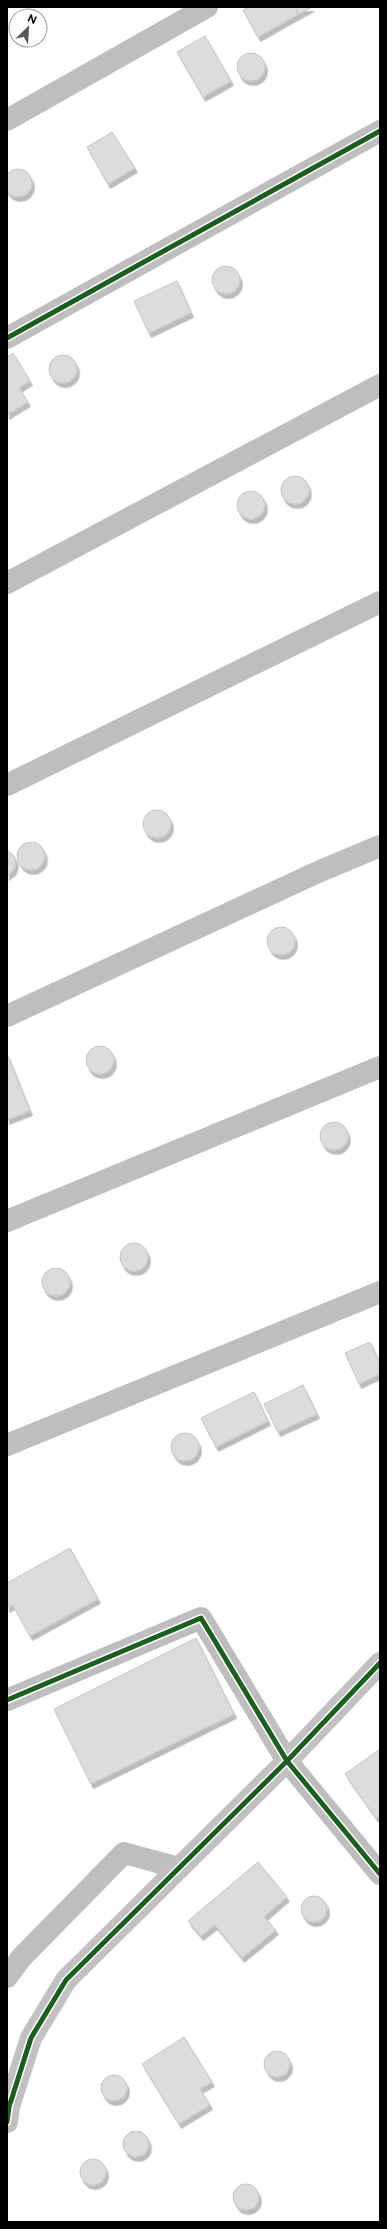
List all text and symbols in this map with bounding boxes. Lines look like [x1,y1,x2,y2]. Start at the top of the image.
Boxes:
north arrow [8,8,48,48]
text: N [25,12,39,27]

